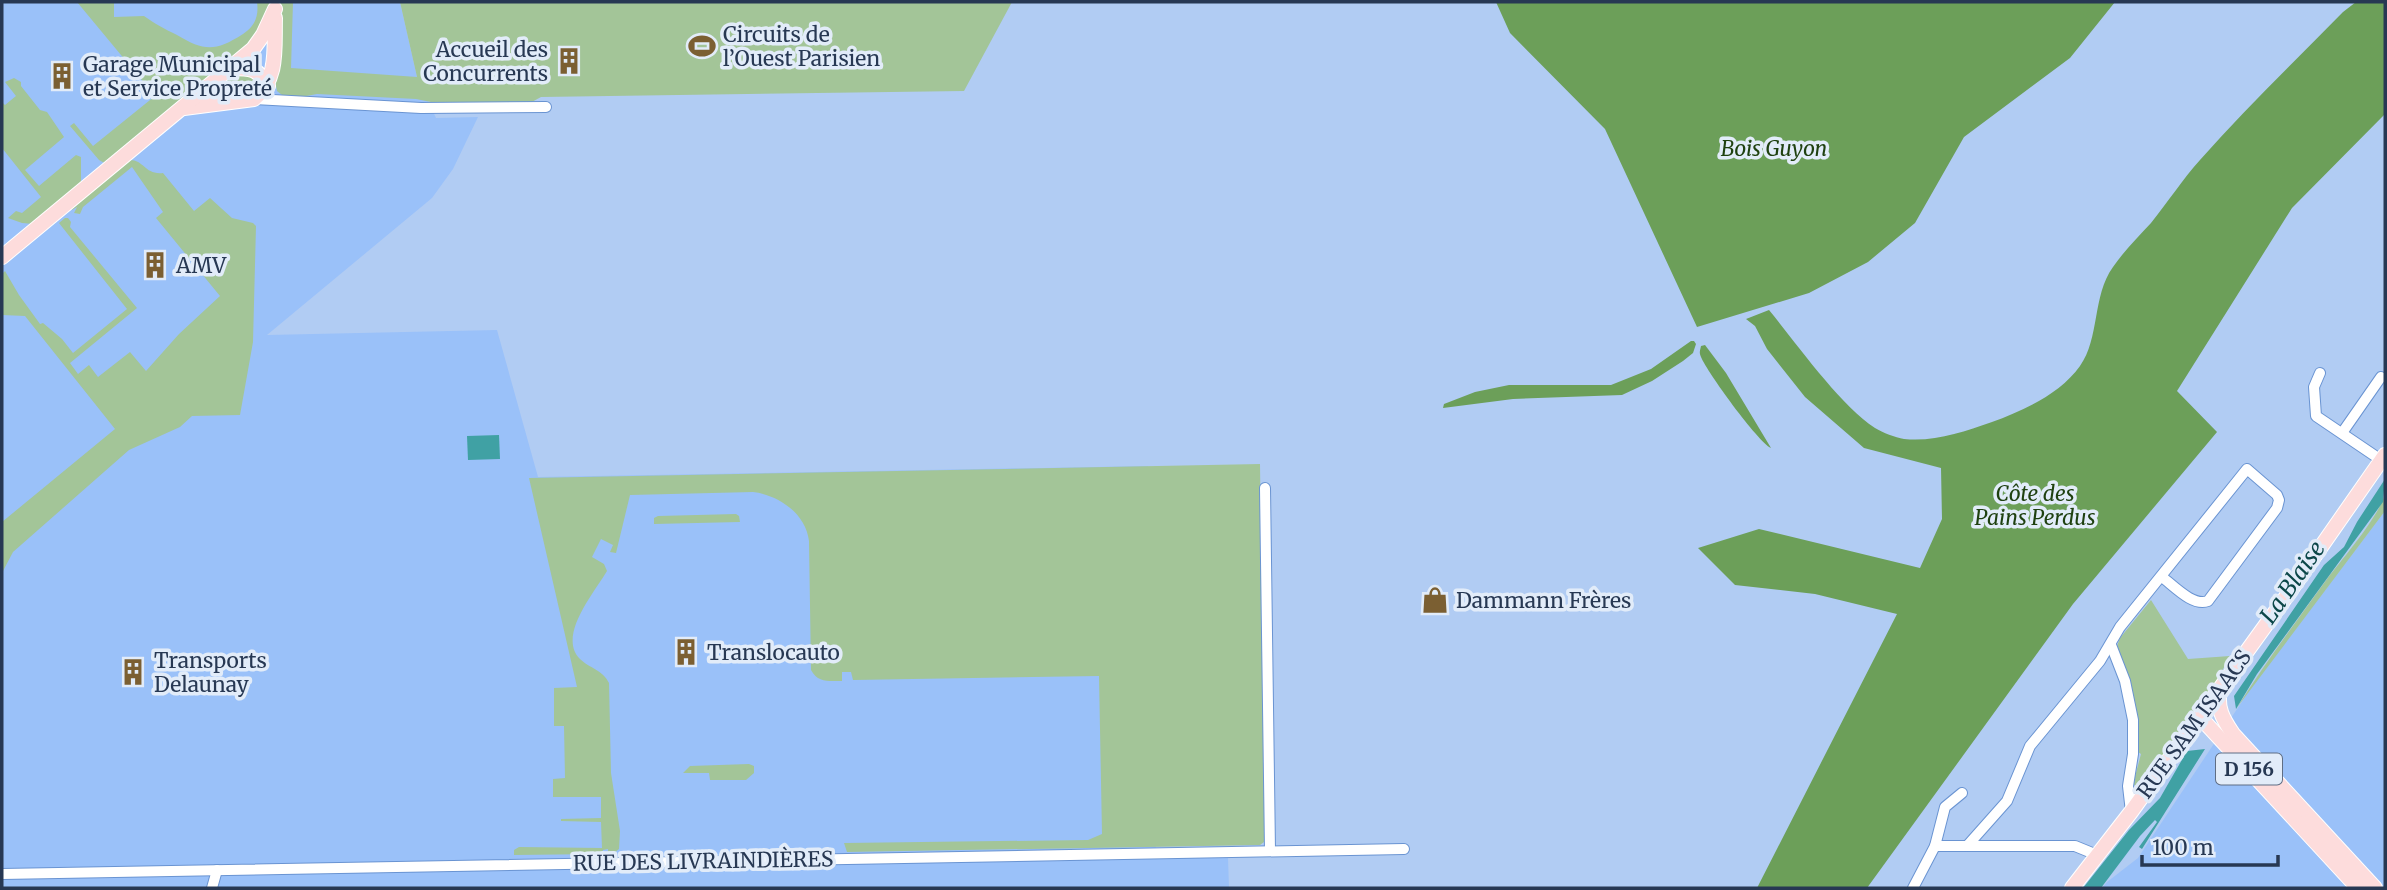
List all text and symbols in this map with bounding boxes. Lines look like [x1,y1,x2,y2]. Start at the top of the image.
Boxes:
place label: Circuits de l’Ouest Parisien [723,21,880,72]
sports icon: Circuits de l’Ouest Parisien [687,31,717,61]
place label: Accueil des Concurrents [423,36,548,87]
building icon: Accueil des Concurrents [554,46,584,76]
place label: Garage Municipal et Service Propreté [83,51,272,102]
building icon: Garage Municipal et Service Propreté [47,61,77,91]
park label: Bois Guyon [1721,135,1827,162]
building icon: AMV [140,250,170,280]
place label: AMV [175,252,227,279]
park label: Côte des Pains Perdus [1974,480,2096,531]
water label: La Blaise [2253,535,2331,629]
shop icon: Dammann Frères [1420,585,1450,615]
place label: Dammann Frères [1456,587,1631,614]
building icon: Translocauto [671,637,701,667]
place label: Translocauto [707,639,840,666]
street label: RUE SAM ISAACS [2131,644,2257,804]
place label: Transports Delaunay [154,647,267,698]
building icon: Transports Delaunay [118,657,148,687]
road number: D 156 [2216,754,2282,784]
scale bar [2142,824,2278,868]
text: 100 m [2152,834,2214,861]
street label: RUE DES LIVRAINDIÈRES [573,844,833,877]

